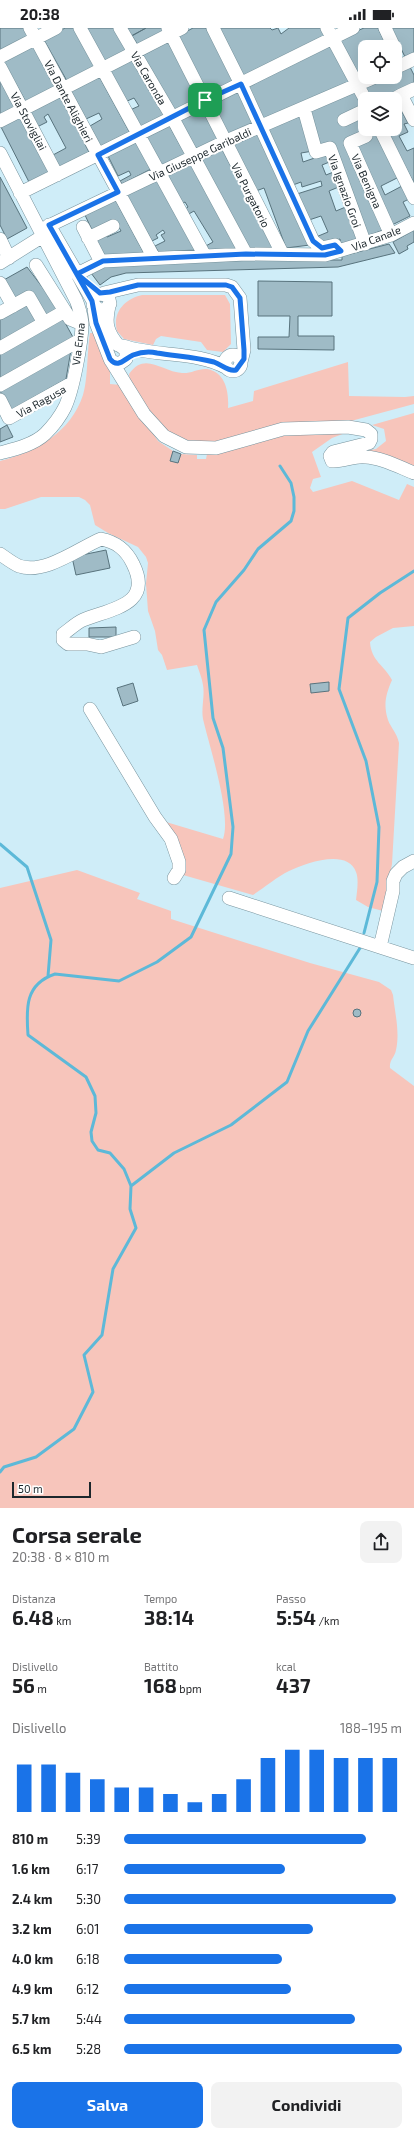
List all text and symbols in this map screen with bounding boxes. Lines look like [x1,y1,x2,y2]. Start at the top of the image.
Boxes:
text: 20:38 [20,5,60,23]
map controls [358,40,402,136]
button: locate [358,40,402,84]
street label: Via Caronda [128,49,170,107]
street label: Via Dante Alighieri [42,58,96,144]
pin [188,83,222,117]
icon: arrive [194,89,216,111]
street label: Via Stovigliai [8,90,50,152]
button: layers [358,92,402,136]
street label: Via Giuseppe Garibaldi [147,125,253,183]
street label: Via Benigna [349,152,385,210]
street label: Via Ignazio Groi [326,153,364,229]
street label: Via Purgatorio [229,160,273,230]
street label: Via Canale [349,223,403,253]
street label: Via Enna [69,322,87,366]
street label: Via Ragusa [14,382,68,420]
scale bar [12,1480,91,1499]
text: 50 m [18,1482,43,1495]
text: Corsa serale [12,1521,142,1547]
button: share [360,1521,402,1563]
text: 20:38 · 8 × 810 m [12,1549,109,1565]
text: Distanza [12,1592,56,1605]
text: Tempo [144,1592,177,1605]
text: Passo [276,1592,306,1605]
text: 6.48 [12,1605,54,1629]
text: 38:14 [144,1605,194,1629]
text: 5:54 [276,1605,316,1629]
text: km [54,1614,72,1627]
text: /km [316,1614,339,1627]
text: Dislivello [12,1660,58,1673]
text: Battito [144,1660,178,1673]
text: kcal [276,1660,296,1673]
text: 56 [12,1673,35,1697]
text: 168 [144,1673,177,1697]
text: 437 [276,1673,311,1697]
text: m [35,1682,47,1695]
text: bpm [177,1682,202,1695]
text: Dislivello [12,1720,66,1736]
text: 188–195 m [340,1720,402,1736]
text: 810 m [12,1831,48,1847]
text: 5:39 [76,1831,101,1847]
text: 1.6 km [12,1861,50,1877]
text: 6:17 [76,1861,98,1877]
text: 2.4 km [12,1891,52,1907]
text: 5:30 [76,1891,101,1907]
text: 3.2 km [12,1921,52,1937]
text: 6:01 [76,1921,100,1937]
text: 4.0 km [12,1951,53,1967]
text: 6:18 [76,1951,100,1967]
text: 4.9 km [12,1981,53,1997]
text: 6:12 [76,1981,99,1997]
text: 5.7 km [12,2011,50,2027]
text: 5:44 [76,2011,102,2027]
text: 6.5 km [12,2041,52,2057]
text: 5:28 [76,2041,101,2057]
button: Salva [12,2082,203,2128]
button: Condividi [211,2082,402,2128]

